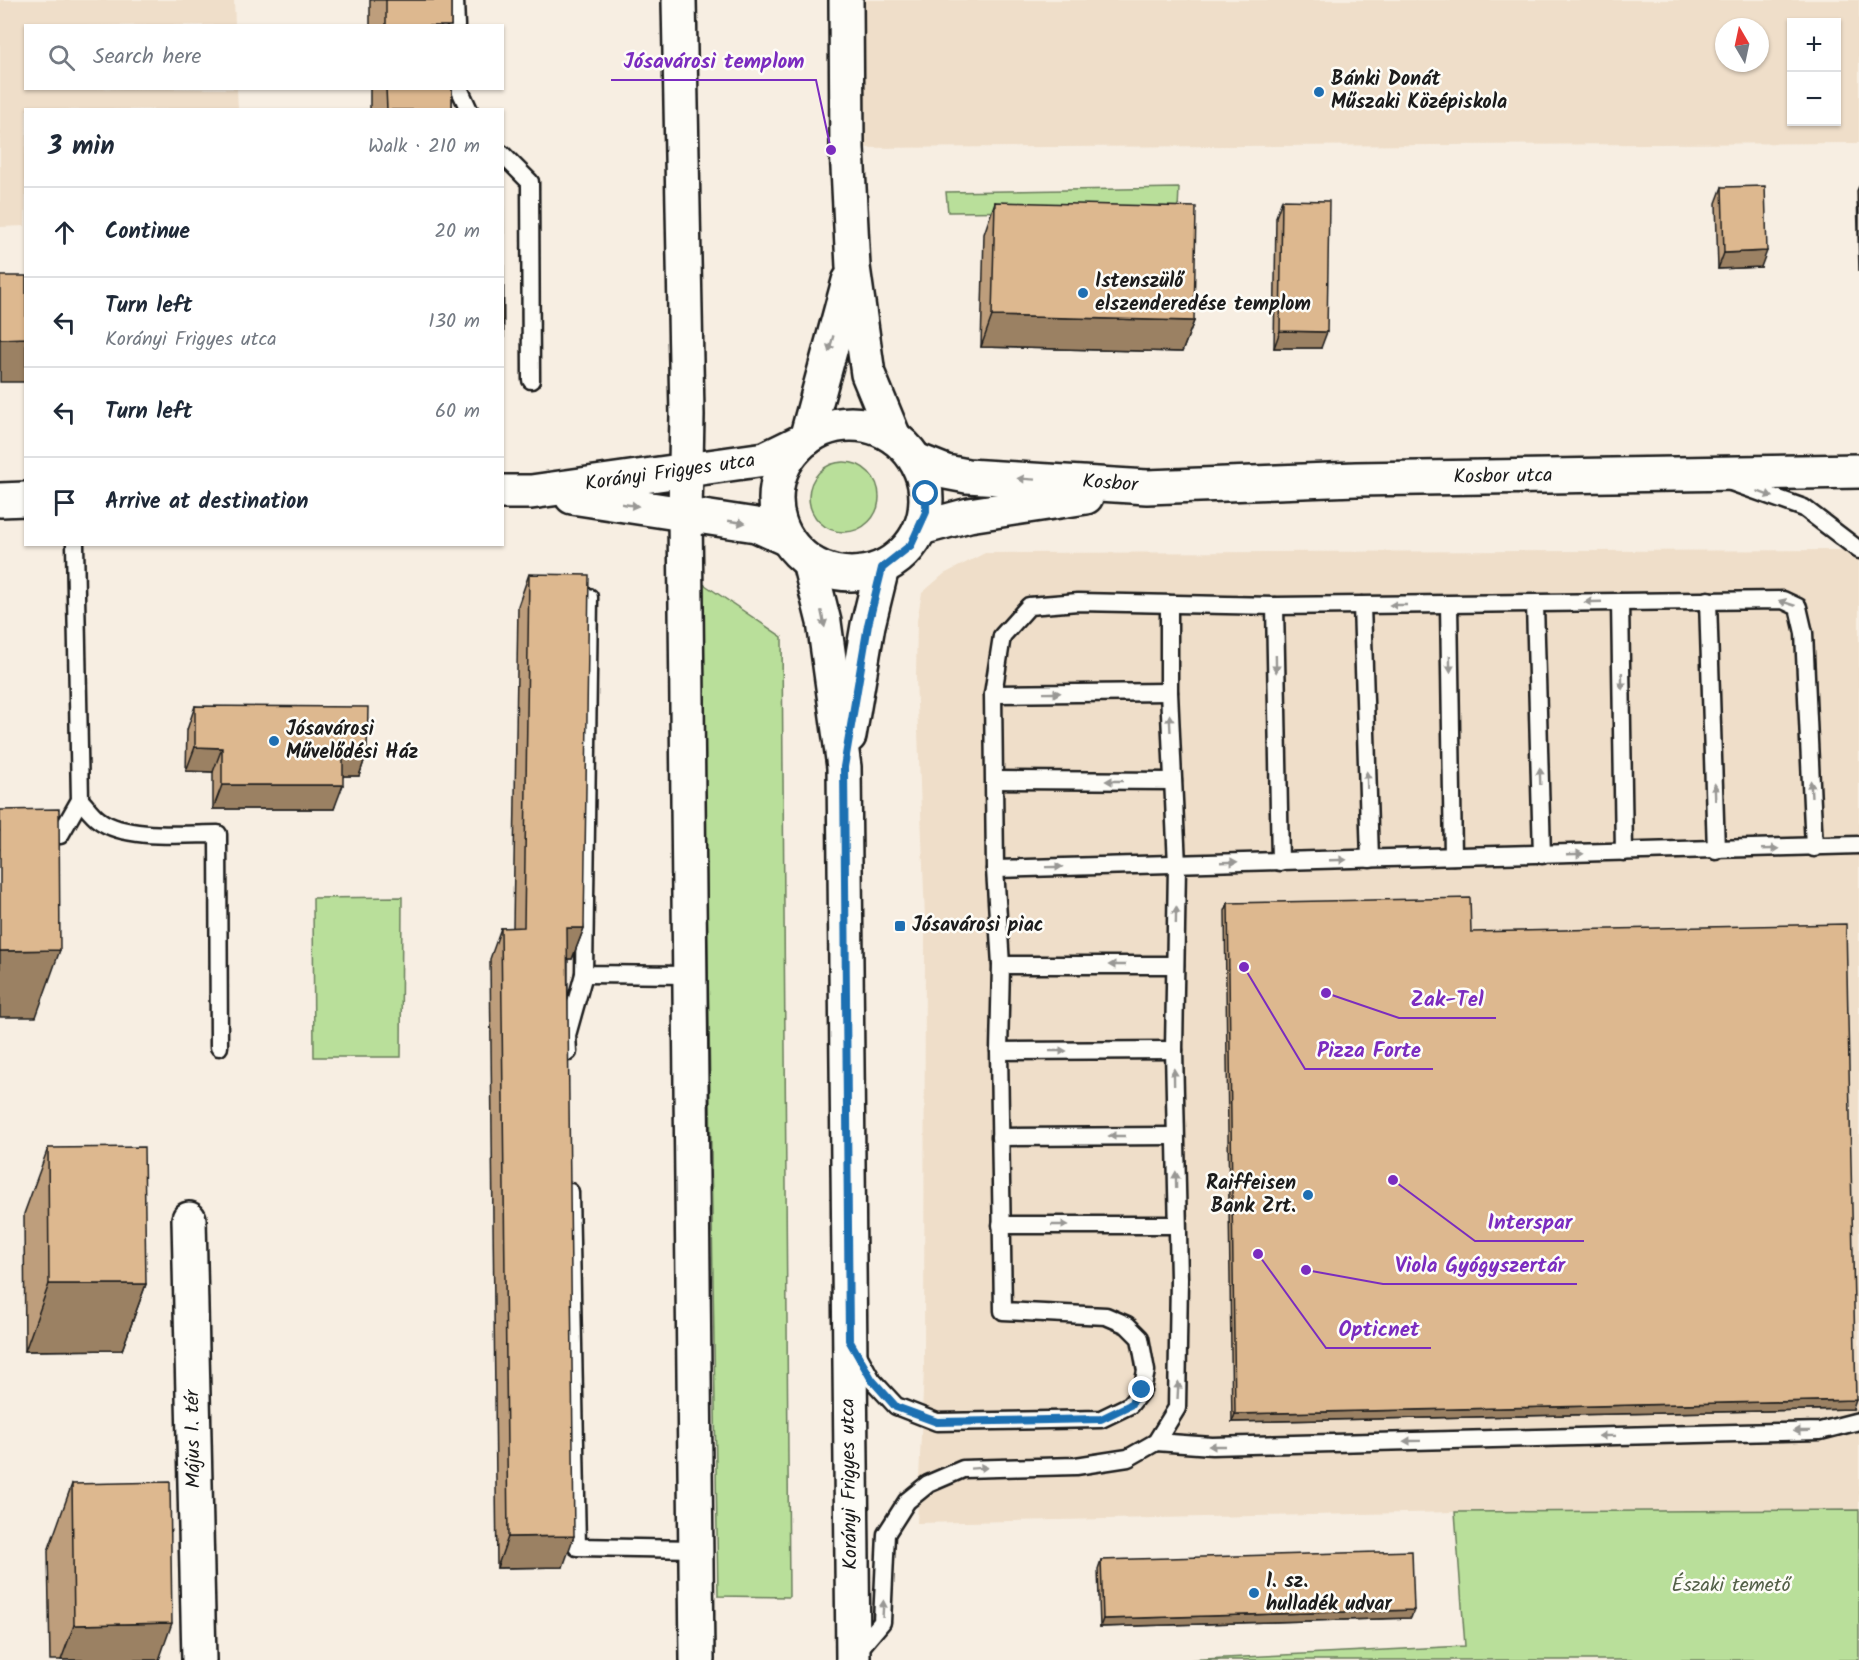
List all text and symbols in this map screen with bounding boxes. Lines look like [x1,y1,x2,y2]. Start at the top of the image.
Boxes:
north arrow [1715,18,1769,72]
map controls [1787,18,1841,126]
button: + [1787,18,1841,72]
search box [24,24,504,90]
text: Search here [93,40,201,75]
icon: search [45,41,78,74]
callout: Jósavárosi templom [611,41,816,80]
text: Jósavárosi templom [623,46,805,79]
place label: Bánki Donát Műszaki Középiskola [1331,64,1507,119]
button: − [1787,72,1841,126]
marker: Bánki Donát Műszaki Középiskola [1312,85,1326,99]
text: 3 min [48,126,115,168]
text: Walk · 210 m [368,131,480,163]
text: Continue [105,215,190,250]
icon: ahead [48,216,81,249]
text: 20 m [434,216,480,248]
place label: Istenszülő elszenderedése templom [1095,266,1311,321]
marker: Istenszülő elszenderedése templom [1076,286,1090,300]
text: Turn left [105,289,192,324]
icon: left [48,306,81,339]
text: 130 m [428,306,480,338]
text: Korányi Frigyes utca [105,324,277,356]
one-way arrow [826,335,835,353]
text: Turn left [105,395,192,430]
icon: left [48,396,81,429]
text: 60 m [435,396,480,428]
street label: Korányi Frigyes utca [583,445,757,501]
street label: Kosbor utca [1453,460,1553,494]
street label: Kosbor [1081,466,1140,502]
one-way arrow [1017,475,1036,484]
route start [912,480,938,506]
text: Arrive at destination [105,485,308,520]
icon: arrive [48,486,81,519]
one-way arrow [1757,489,1775,499]
one-way arrow [621,501,640,510]
one-way arrow [728,518,747,527]
one-way arrow [1583,598,1602,607]
one-way arrow [1778,598,1796,607]
one-way arrow [1388,600,1407,610]
one-way arrow [818,610,828,628]
one-way arrow [1445,654,1455,673]
one-way arrow [1272,655,1281,674]
one-way arrow [1617,672,1626,691]
one-way arrow [1042,688,1061,698]
one-way arrow [1165,713,1174,732]
place label: Jósavárosi Művelődési Ház [286,714,418,769]
marker: Jósavárosi Művelődési Ház [267,734,281,748]
one-way arrow [1535,766,1544,785]
one-way arrow [1363,770,1372,789]
one-way arrow [1105,776,1124,786]
one-way arrow [1807,780,1816,799]
one-way arrow [1710,783,1719,802]
one-way arrow [1761,844,1780,854]
one-way arrow [1566,850,1585,859]
one-way arrow [1329,855,1348,865]
one-way arrow [1219,857,1238,867]
one-way arrow [1044,863,1063,872]
one-way arrow [1171,905,1181,924]
place label: Jósavárosi piac [912,910,1044,942]
marker: Jósavárosi piac [893,919,907,933]
one-way arrow [1107,960,1126,970]
callout: Zak-Tel [1399,979,1496,1018]
text: Zak-Tel [1410,984,1484,1017]
callout: Pizza Forte [1305,1030,1433,1069]
text: Pizza Forte [1317,1035,1421,1068]
one-way arrow [1048,1046,1067,1056]
one-way arrow [1169,1068,1179,1087]
one-way arrow [1107,1131,1126,1141]
place label: Raiffeisen Bank Zrt. [1206,1168,1296,1223]
one-way arrow [1171,1171,1181,1190]
marker: Raiffeisen Bank Zrt. [1301,1188,1315,1202]
callout: Interspar [1475,1202,1584,1241]
text: Interspar [1488,1207,1574,1240]
one-way arrow [1050,1220,1069,1230]
callout: Viola Gyógyszertár [1383,1245,1577,1284]
text: Viola Gyógyszertár [1395,1250,1567,1283]
callout: Opticnet [1326,1309,1431,1348]
text: Opticnet [1339,1314,1420,1347]
route end [1128,1376,1154,1402]
one-way arrow [1174,1380,1183,1399]
street label: Május 1. tér [177,1388,211,1489]
street label: Korányi Frigyes utca [833,1398,867,1570]
one-way arrow [1792,1427,1811,1436]
one-way arrow [1597,1432,1616,1441]
one-way arrow [1402,1436,1421,1446]
one-way arrow [1207,1441,1226,1451]
one-way arrow [969,1463,988,1473]
place label: 1. sz. hulladék udvar [1266,1566,1392,1621]
park label: Északi temető [1672,1570,1792,1602]
marker: 1. sz. hulladék udvar [1247,1586,1261,1600]
one-way arrow [878,1599,887,1618]

